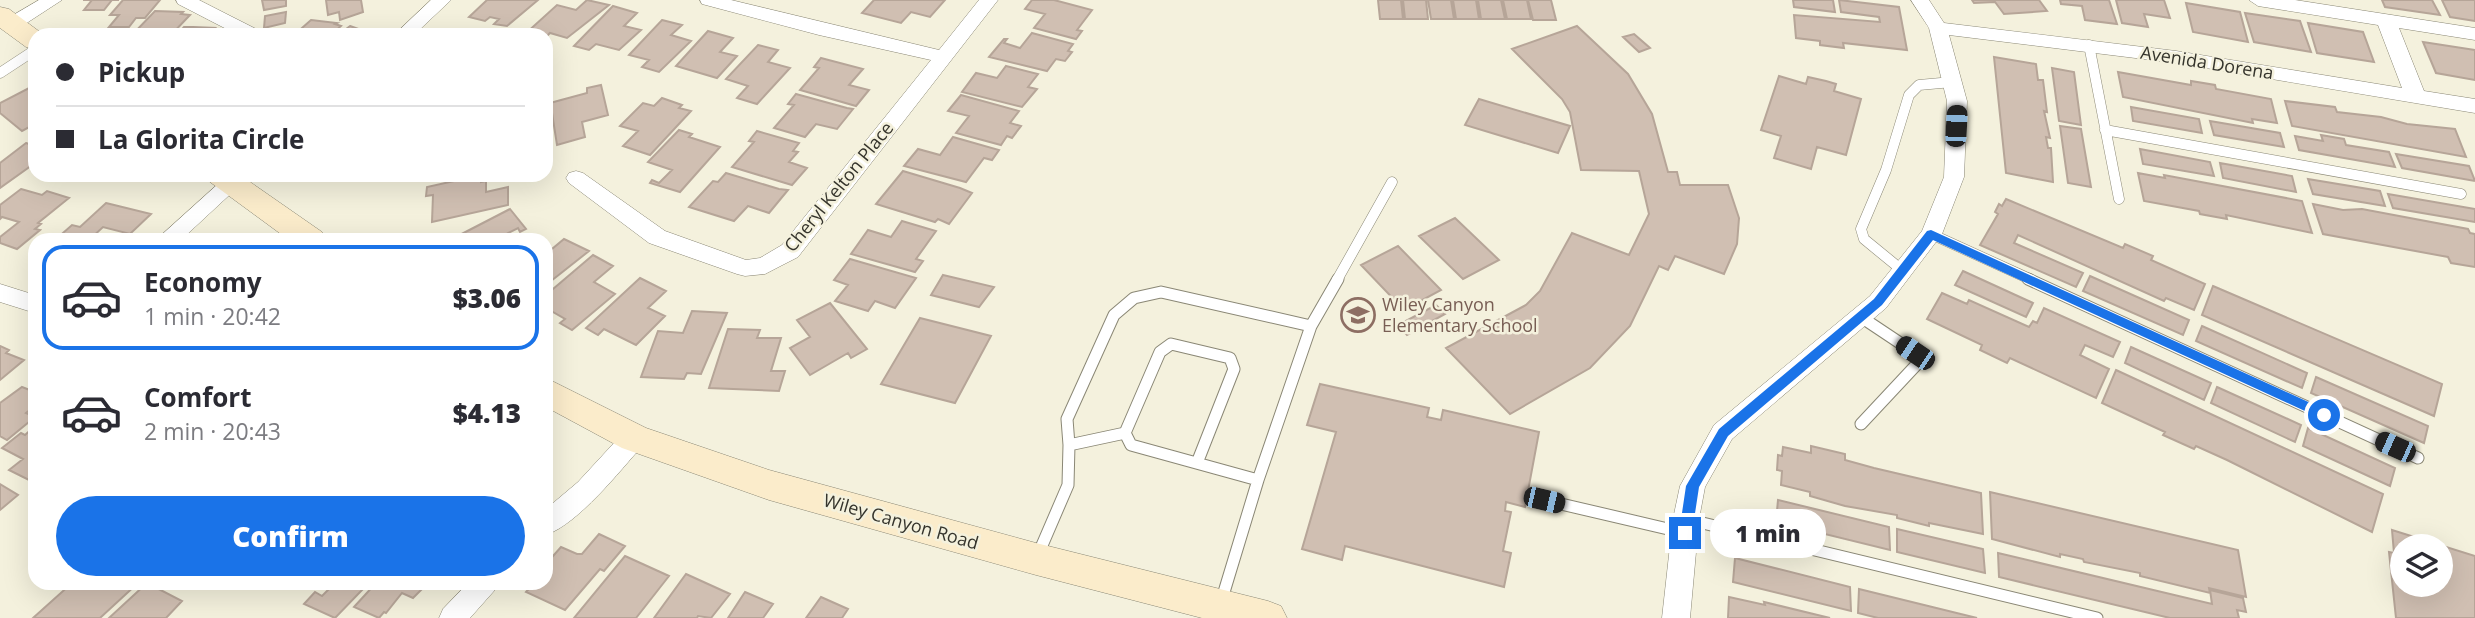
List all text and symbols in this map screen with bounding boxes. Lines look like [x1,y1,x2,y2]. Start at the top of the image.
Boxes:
street label: Avenida Dorena [2139,40,2275,84]
text: Pickup [98,54,185,90]
car [1945,104,1968,148]
street label: Cheryl Kelton Place [778,116,898,256]
text: La Glorita Circle [98,121,304,157]
text: Economy [144,264,262,300]
icon: car [60,266,123,329]
text: $3.06 [453,280,521,316]
place label: Wiley Canyon Elementary School [1382,292,1538,337]
school or university icon: Wiley Canyon Elementary School [1339,296,1377,334]
text: 1 min · 20:42 [144,300,281,332]
car [1892,333,1939,373]
text: Comfort [144,379,251,415]
icon: car [60,381,123,444]
text: $4.13 [453,395,521,431]
route start [2308,399,2340,431]
text: 2 min · 20:43 [144,415,281,447]
car [2372,429,2419,465]
car [1522,485,1567,515]
street label: Wiley Canyon Road [821,487,982,555]
button: Confirm [56,496,525,576]
callout: 1 min [1710,508,1825,558]
route end [1669,517,1701,549]
text: 1 min [1735,517,1801,549]
map controls [2390,534,2453,597]
button: layers [2390,534,2453,597]

